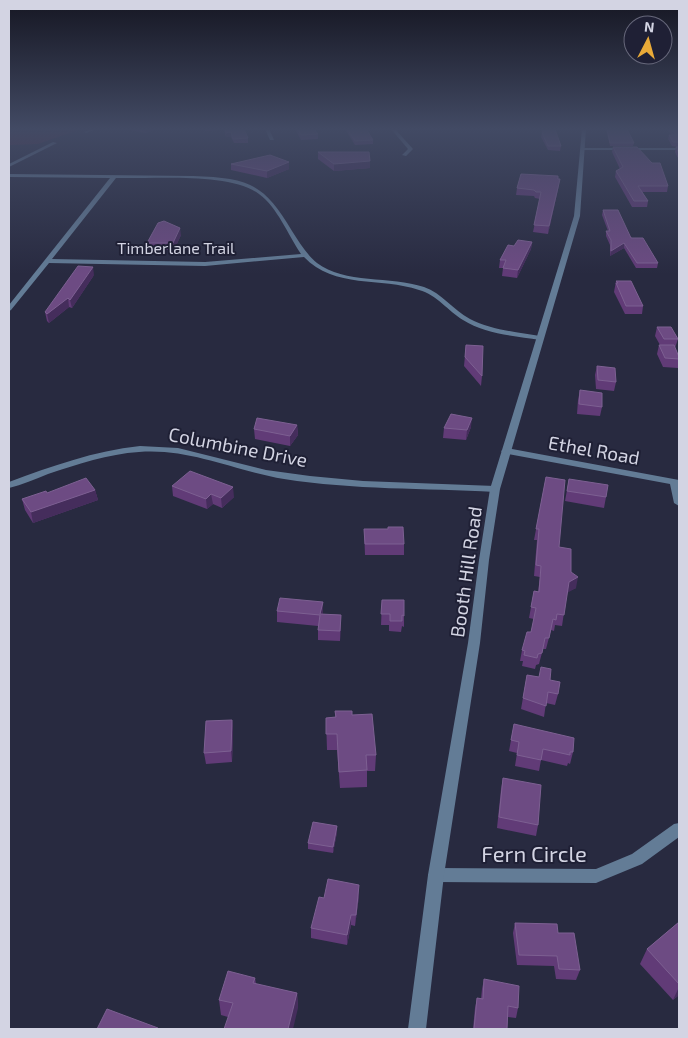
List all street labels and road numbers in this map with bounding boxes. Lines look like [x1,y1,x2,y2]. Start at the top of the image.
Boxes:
street label: Timberlane Trail [117,238,235,257]
street label: Columbine Drive [167,422,309,471]
street label: Ethel Road [547,430,642,469]
street label: Booth Hill Road [445,505,486,639]
street label: Fern Circle [481,840,587,866]

